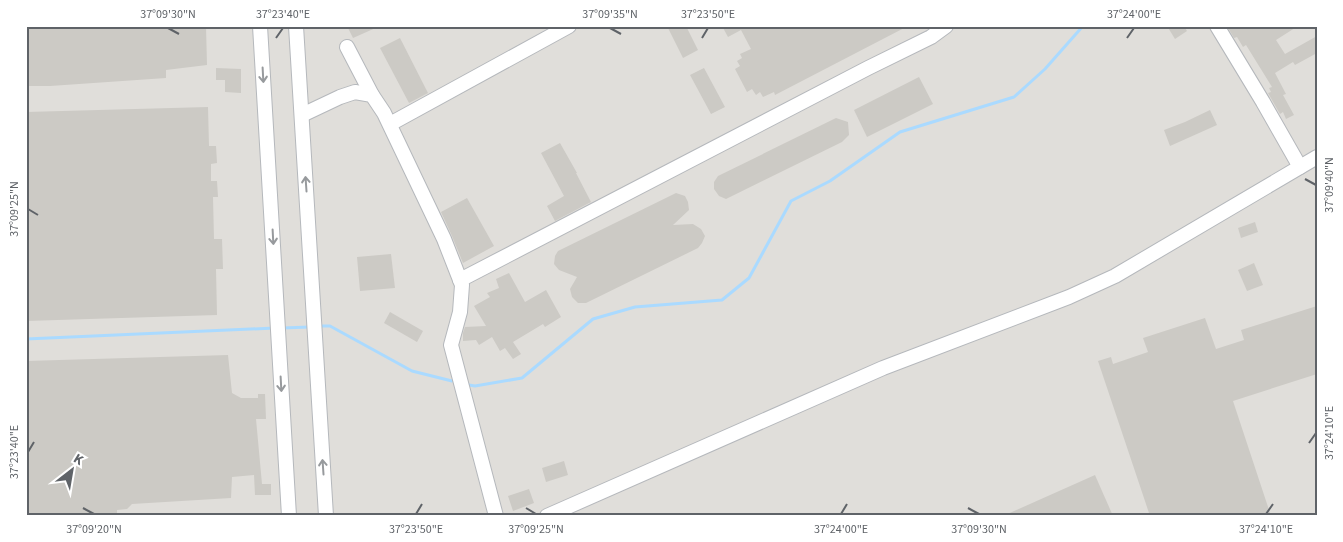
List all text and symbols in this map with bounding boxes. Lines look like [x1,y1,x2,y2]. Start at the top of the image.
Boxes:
text: 37°09'30"N [140,6,196,23]
text: 37°23'40"E [256,6,310,23]
text: 37°09'35"N [582,6,638,23]
text: 37°23'50"E [681,6,735,23]
text: 37°24'00"E [1107,6,1161,23]
one-way arrow [259,67,268,83]
text: 37°09'40"N [1321,157,1338,213]
one-way arrow [301,176,310,192]
text: 37°09'25"N [6,181,23,237]
one-way arrow [268,229,277,245]
one-way arrow [277,375,286,391]
text: 37°24'10"E [1321,406,1338,460]
text: 37°23'40"E [6,425,23,479]
north arrow [48,444,98,494]
text: K [69,449,87,471]
one-way arrow [319,459,328,475]
text: 37°09'20"N [66,521,122,538]
text: 37°23'50"E [389,521,443,538]
text: 37°09'25"N [508,521,564,538]
text: 37°24'00"E [814,521,868,538]
text: 37°09'30"N [951,521,1007,538]
text: 37°24'10"E [1239,521,1293,538]

